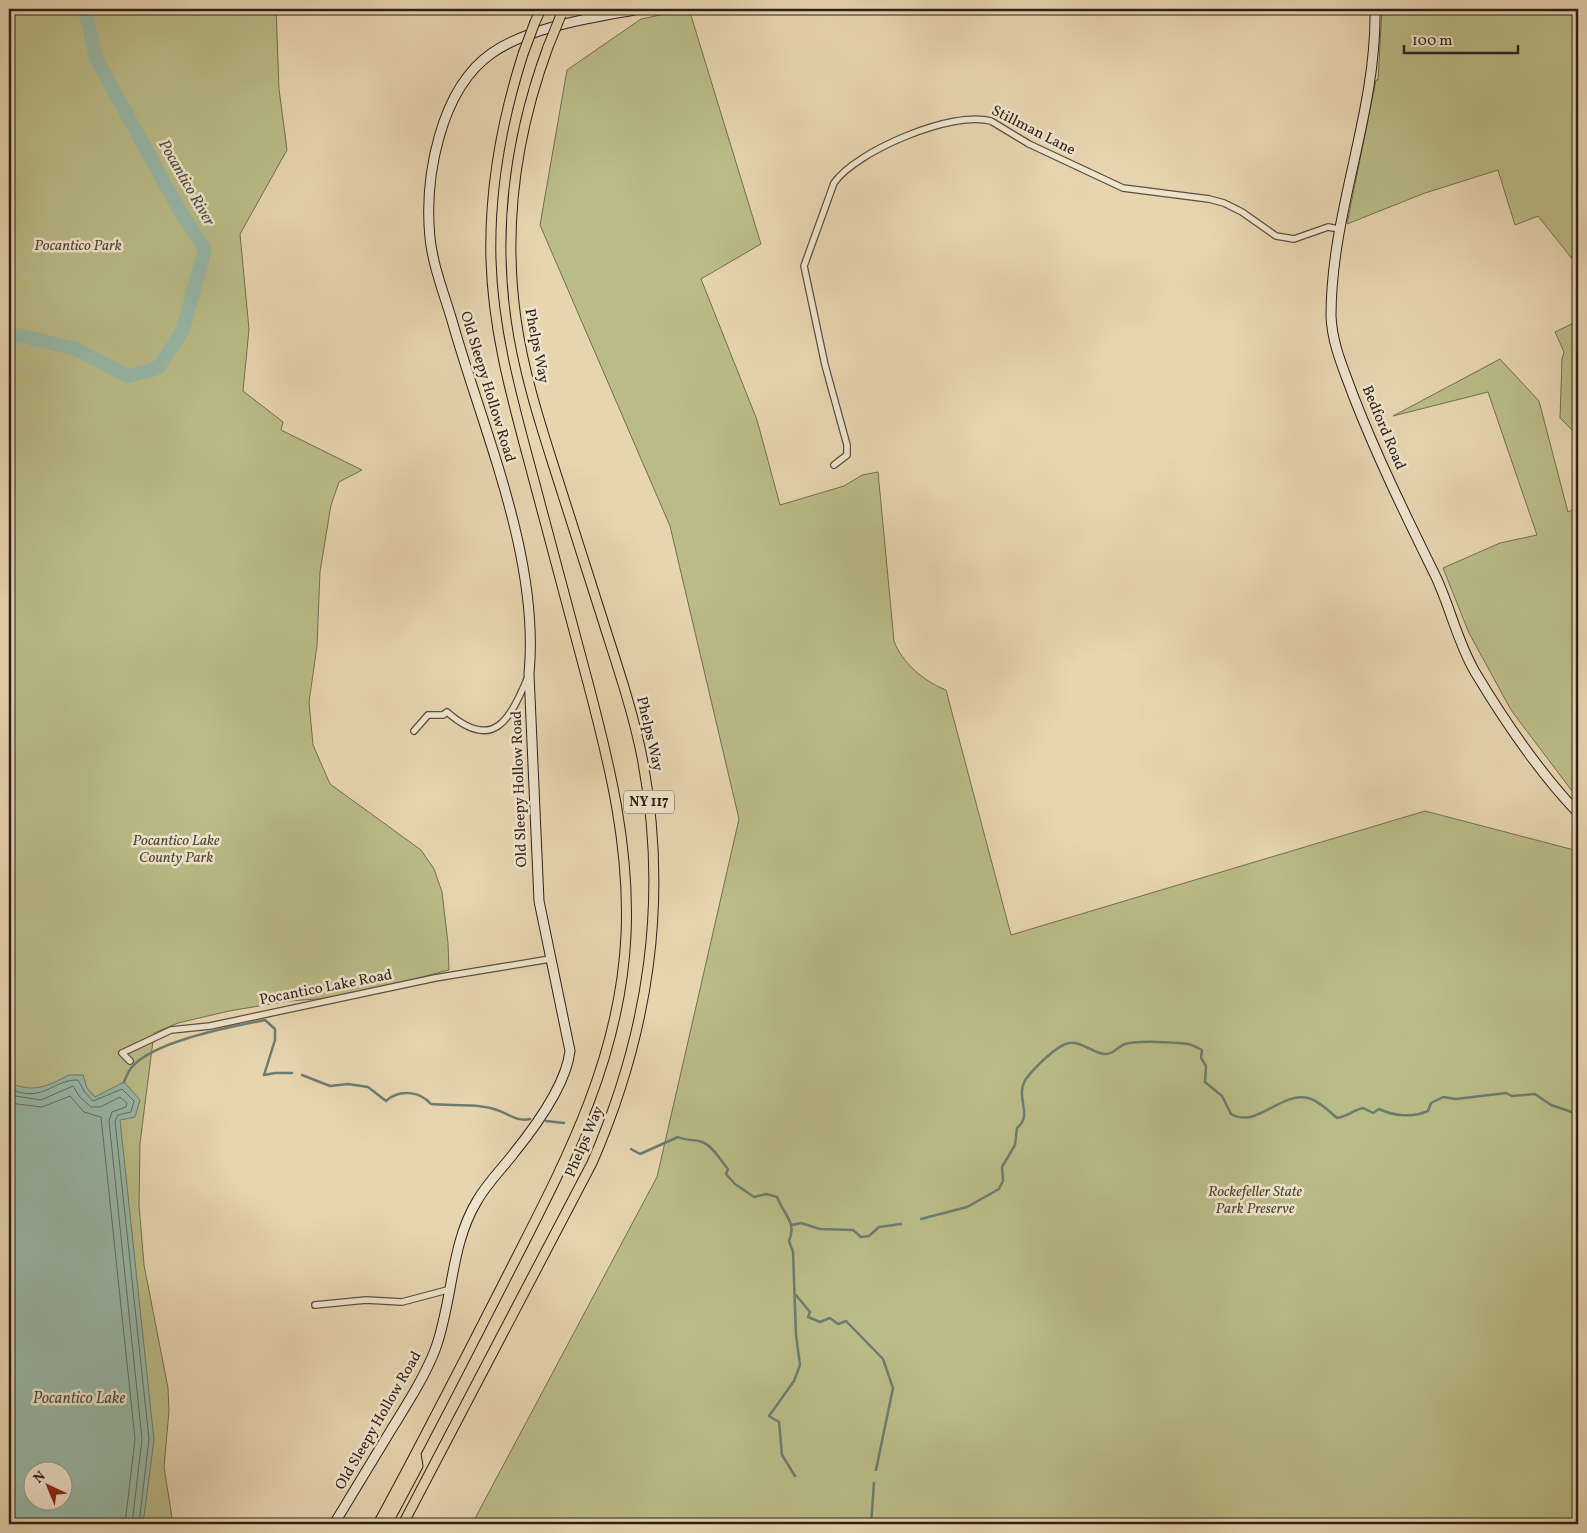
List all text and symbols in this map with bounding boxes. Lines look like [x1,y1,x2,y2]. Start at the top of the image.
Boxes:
scale bar [1404,22,1518,54]
text: 100 m [1412,31,1452,52]
street label: Stillman Lane [987,101,1079,161]
water label: Pocantico River [152,136,220,231]
park label: Pocantico Park [34,236,122,257]
street label: Phelps Way [518,307,554,385]
street label: Old Sleepy Hollow Road [454,309,520,465]
street label: Bedford Road [1356,383,1410,473]
street label: Phelps Way [630,695,668,773]
street label: Old Sleepy Hollow Road [507,710,533,868]
road number: NY 117 [624,790,674,814]
park label: Pocantico Lake County Park [133,831,220,869]
street label: Pocantico Lake Road [258,965,394,1011]
street label: Phelps Way [560,1103,610,1181]
park label: Rockefeller State Park Preserve [1208,1182,1303,1220]
street label: Old Sleepy Hollow Road [331,1348,427,1494]
water label: Pocantico Lake [33,1388,125,1410]
north arrow [22,1460,72,1510]
text: N [30,1467,50,1488]

